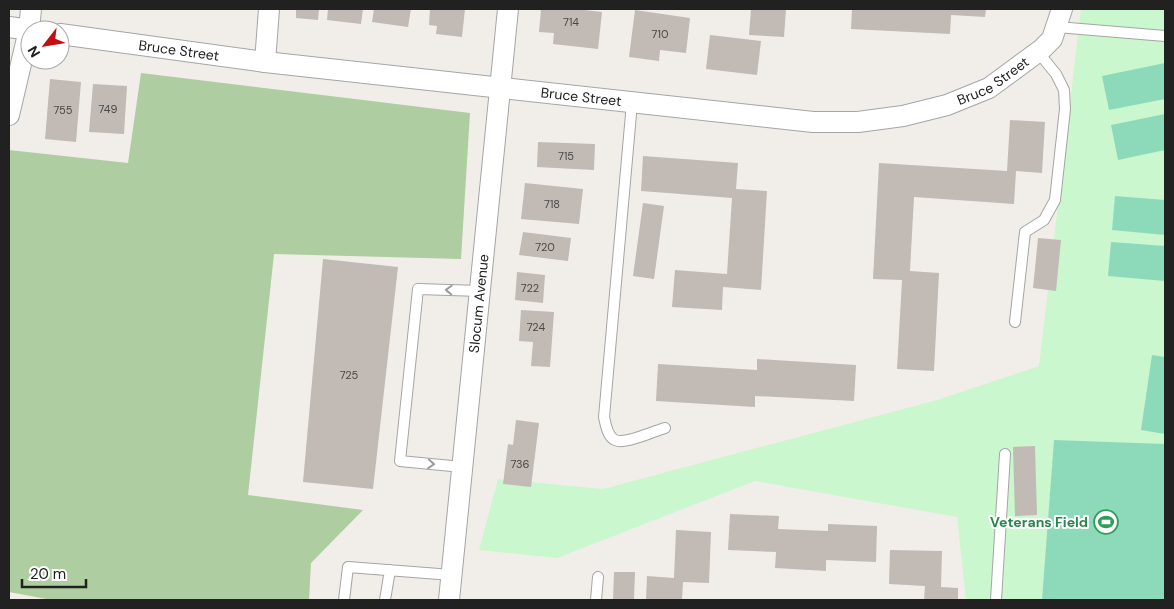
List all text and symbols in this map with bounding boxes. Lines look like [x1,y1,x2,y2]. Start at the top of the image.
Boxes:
house number: 714 [563,15,579,29]
north arrow [20,20,70,70]
house number: 710 [652,27,668,41]
street label: Bruce Street [138,36,220,65]
text: N [24,43,44,61]
street label: Bruce Street [954,53,1032,109]
street label: Bruce Street [540,83,622,110]
house number: 749 [99,102,117,116]
house number: 755 [54,103,73,117]
house number: 715 [558,149,574,163]
house number: 718 [544,197,560,211]
house number: 720 [535,240,555,254]
street label: Slocum Avenue [465,253,493,354]
house number: 722 [521,281,539,295]
one-way arrow [445,285,452,295]
house number: 724 [527,320,546,334]
house number: 725 [340,368,359,382]
house number: 736 [511,457,530,471]
one-way arrow [427,458,435,469]
sports icon: Veterans Field [1093,509,1119,535]
place label: Veterans Field [990,513,1088,531]
scale bar [22,556,86,588]
text: 20 m [30,564,66,584]

